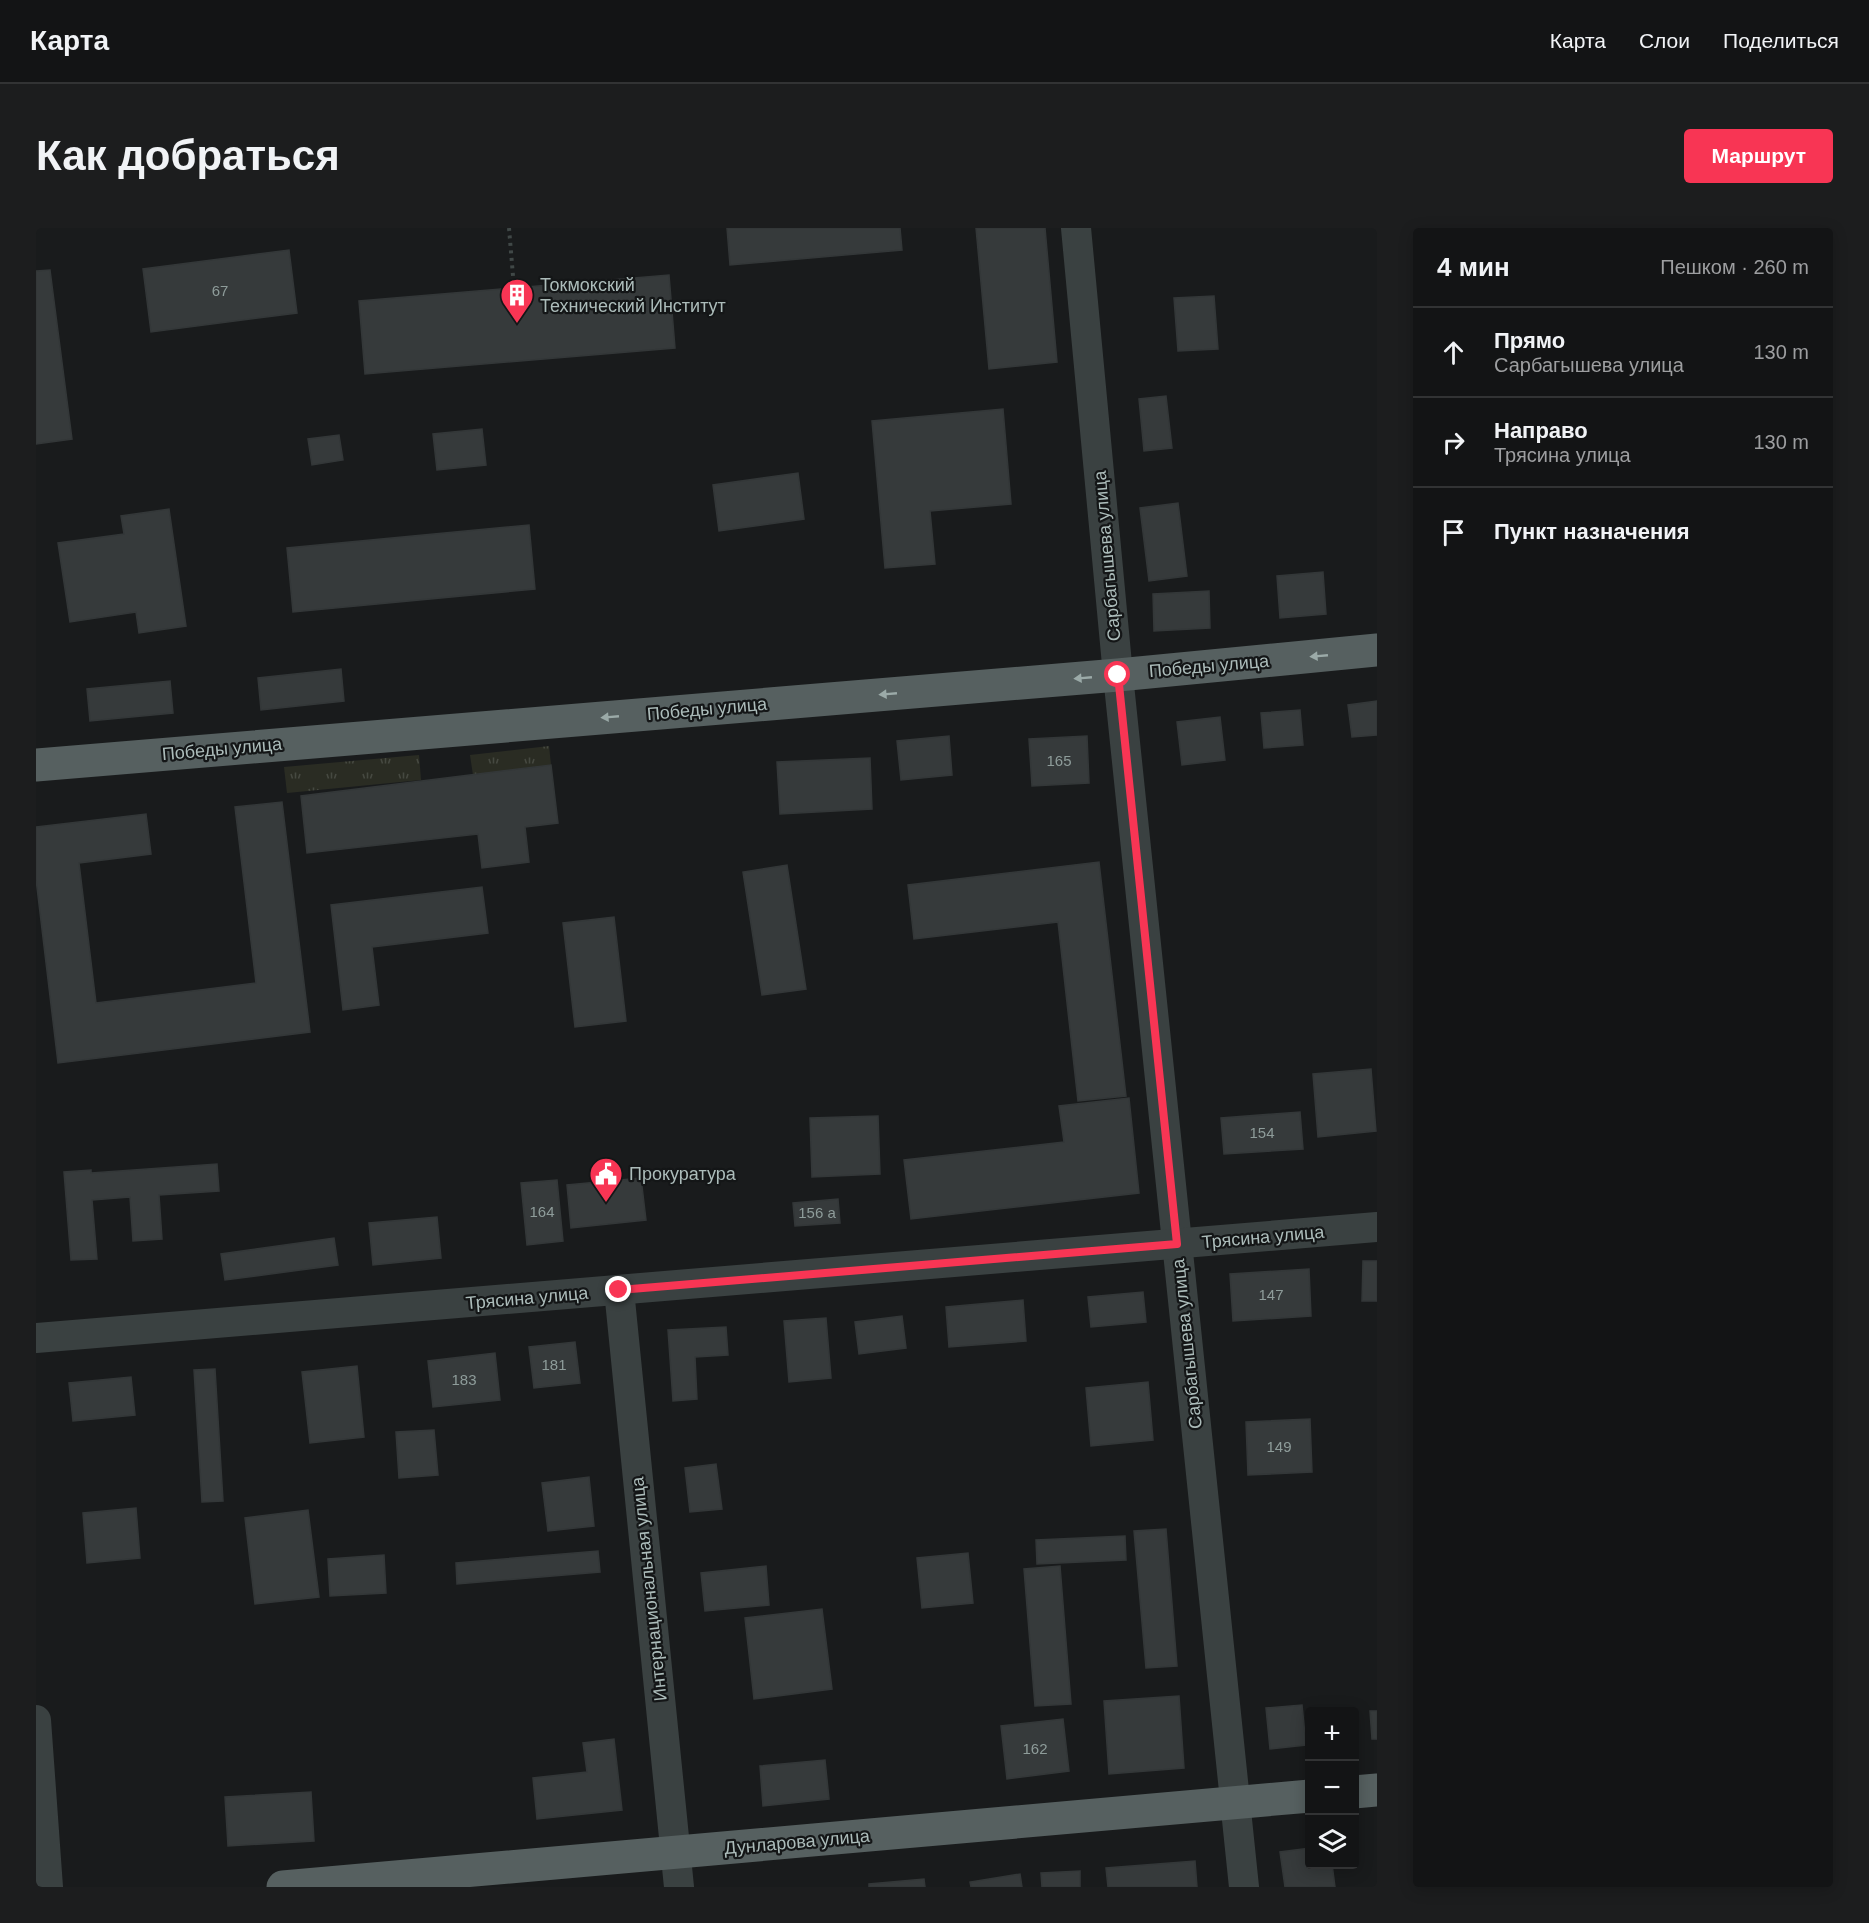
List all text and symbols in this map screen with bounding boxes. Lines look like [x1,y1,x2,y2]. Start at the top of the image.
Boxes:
text: Карта [30,25,109,56]
text: Карта [1550,29,1606,52]
text: Слои [1639,29,1690,52]
text: Поделиться [1723,29,1839,52]
button: Маршрут [1684,129,1833,183]
text: Как добраться [36,132,340,179]
text: 4 мин [1437,252,1510,282]
text: Пешком · 260 m [1660,256,1809,278]
place label: Токмокский Технический Институт [540,275,726,316]
building icon: Токмокский Технический Институт [499,277,535,324]
house number: 67 [212,282,228,299]
text: Прямо [1494,328,1565,353]
icon: ahead [1437,336,1470,369]
text: 130 m [1753,341,1809,363]
text: Сарбагышева улица [1494,354,1684,376]
text: Направо [1494,418,1588,443]
icon: right [1437,426,1470,459]
text: 130 m [1753,431,1809,453]
text: Трясина улица [1494,444,1631,466]
street label: Сарбагышева улица [1090,469,1124,642]
icon: arrive [1437,516,1470,549]
text: Пункт назначения [1494,519,1690,544]
street label: Победы улица [1148,651,1271,681]
one-way arrow [1309,651,1328,661]
route start [1104,661,1130,687]
one-way arrow [1073,673,1092,683]
one-way arrow [879,689,898,699]
street label: Победы улица [646,694,769,724]
one-way arrow [601,712,620,722]
street label: Победы улица [161,734,284,764]
house number: 165 [1046,752,1072,769]
house number: 154 [1249,1124,1275,1141]
public building icon: Прокуратура [588,1156,624,1203]
place label: Прокуратура [629,1164,737,1184]
house number: 164 [529,1203,555,1220]
house number: 156 а [798,1204,836,1221]
street label: Трясина улица [1201,1222,1326,1252]
street label: Сарбагышева улица [1168,1257,1206,1430]
route end [605,1276,631,1302]
street label: Трясина улица [465,1283,590,1313]
house number: 147 [1258,1286,1284,1303]
house number: 181 [541,1356,567,1373]
house number: 183 [451,1371,477,1388]
house number: 149 [1266,1438,1292,1455]
street label: Интернациональная улица [627,1475,671,1702]
map controls [1305,1707,1359,1869]
button: + [1305,1707,1359,1761]
house number: 162 [1022,1740,1048,1757]
button: − [1305,1761,1359,1815]
button: layers [1305,1815,1359,1869]
street label: Дунларова улица [723,1826,872,1858]

